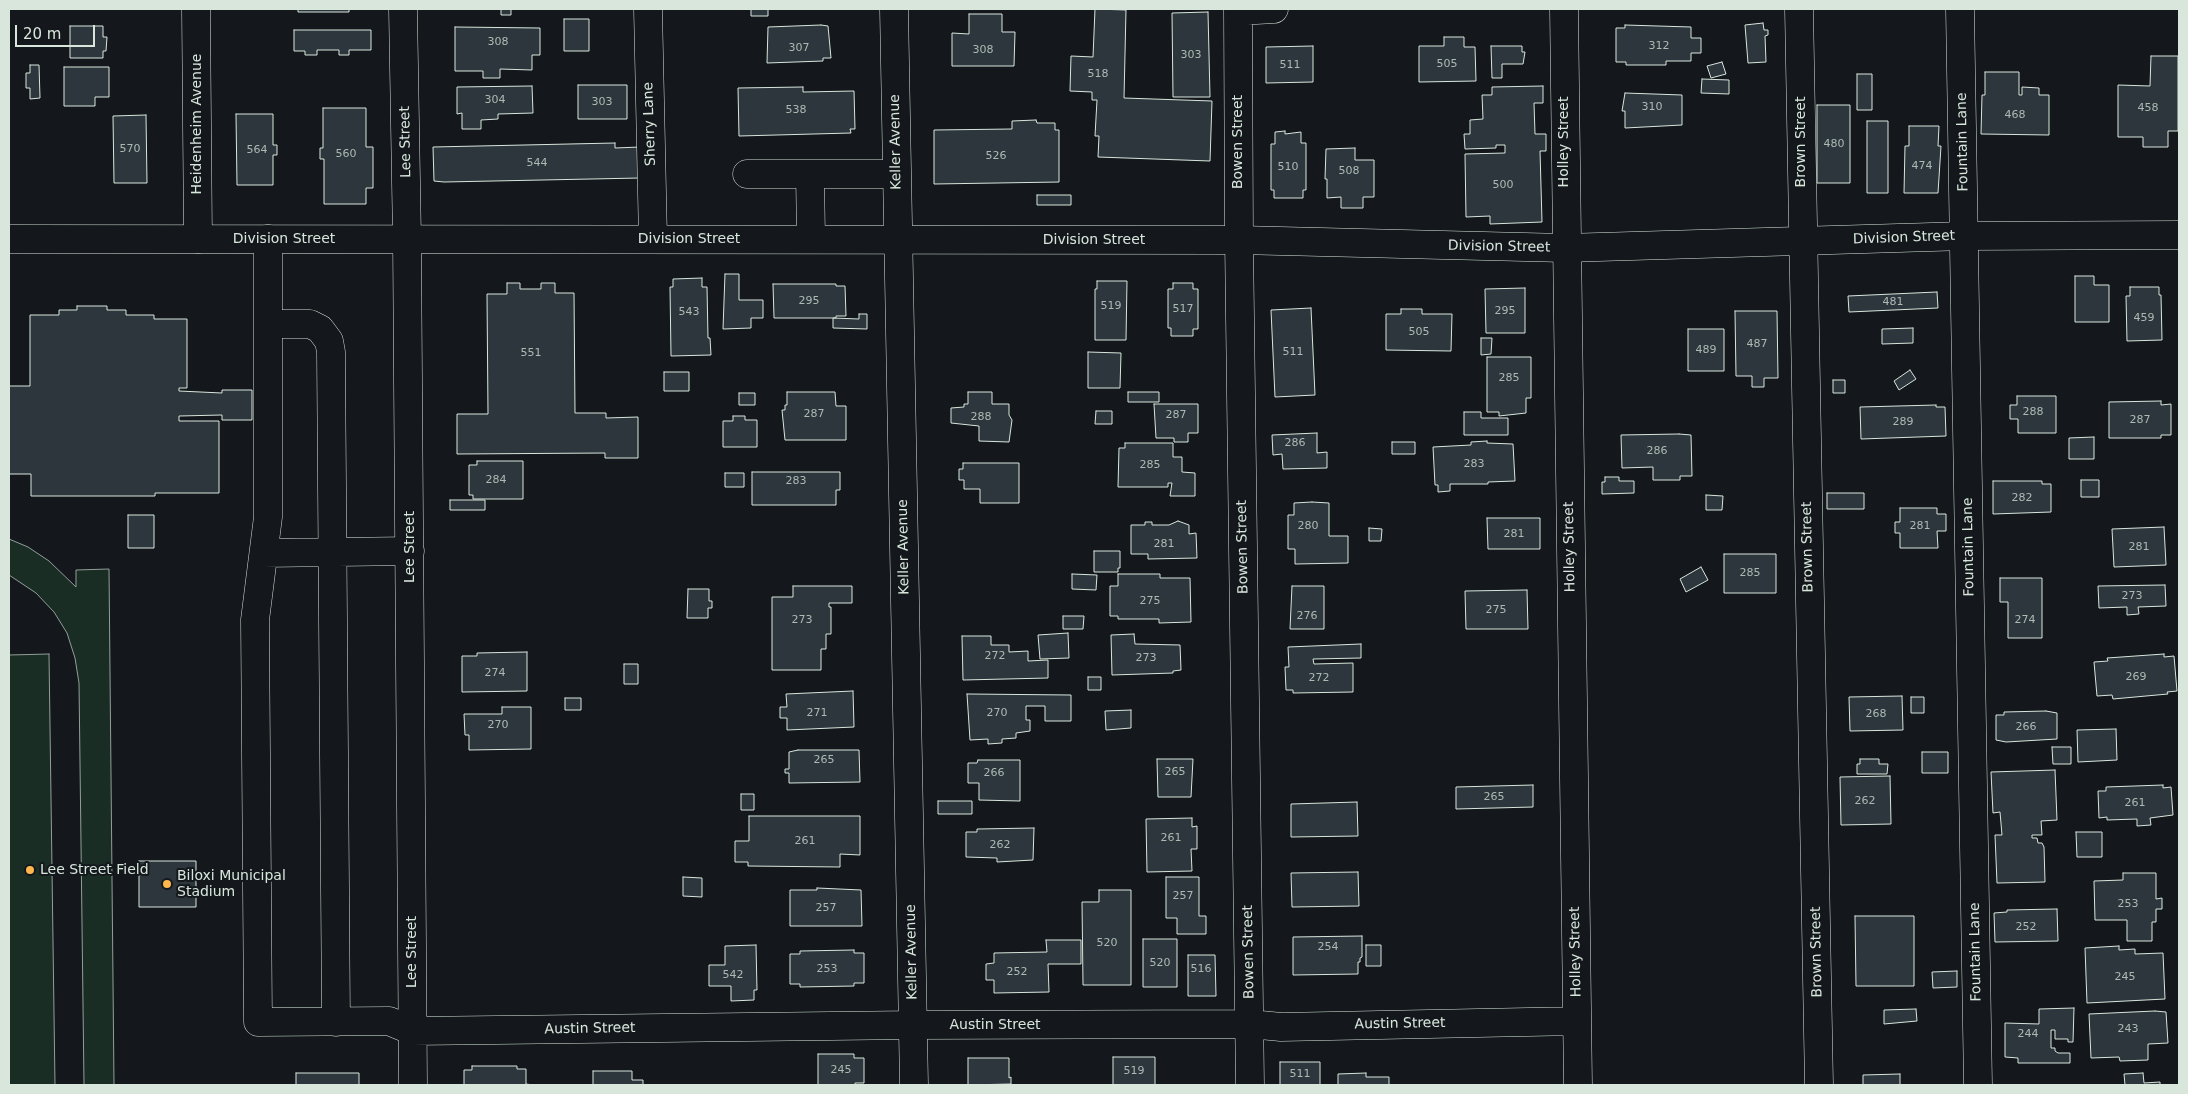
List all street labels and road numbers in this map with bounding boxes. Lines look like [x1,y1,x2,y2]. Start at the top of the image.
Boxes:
street label: Heidenheim Avenue [189,54,205,194]
street label: Sherry Lane [640,82,660,166]
street label: Fountain Lane [1954,92,1972,192]
street label: Keller Avenue [887,94,905,190]
street label: Bowen Street [1230,95,1246,189]
street label: Holley Street [1556,97,1572,187]
street label: Brown Street [1793,97,1809,187]
street label: Lee Street [397,106,415,178]
street label: Division Street [1853,228,1955,248]
street label: Division Street [233,231,335,247]
street label: Division Street [638,231,740,247]
street label: Division Street [1043,232,1145,248]
street label: Division Street [1448,238,1550,256]
street label: Fountain Lane [1960,497,1978,597]
street label: Keller Avenue [895,499,913,595]
street label: Bowen Street [1234,500,1252,594]
street label: Holley Street [1561,501,1579,593]
street label: Brown Street [1799,501,1817,593]
street label: Lee Street [402,511,418,583]
street label: Fountain Lane [1967,902,1985,1002]
street label: Keller Avenue [903,904,921,1000]
street label: Bowen Street [1240,905,1258,999]
street label: Holley Street [1567,906,1585,998]
street label: Brown Street [1808,906,1826,998]
street label: Lee Street [404,916,420,988]
street label: Austin Street [1354,1015,1446,1033]
street label: Austin Street [950,1017,1040,1033]
street label: Austin Street [544,1020,636,1038]

